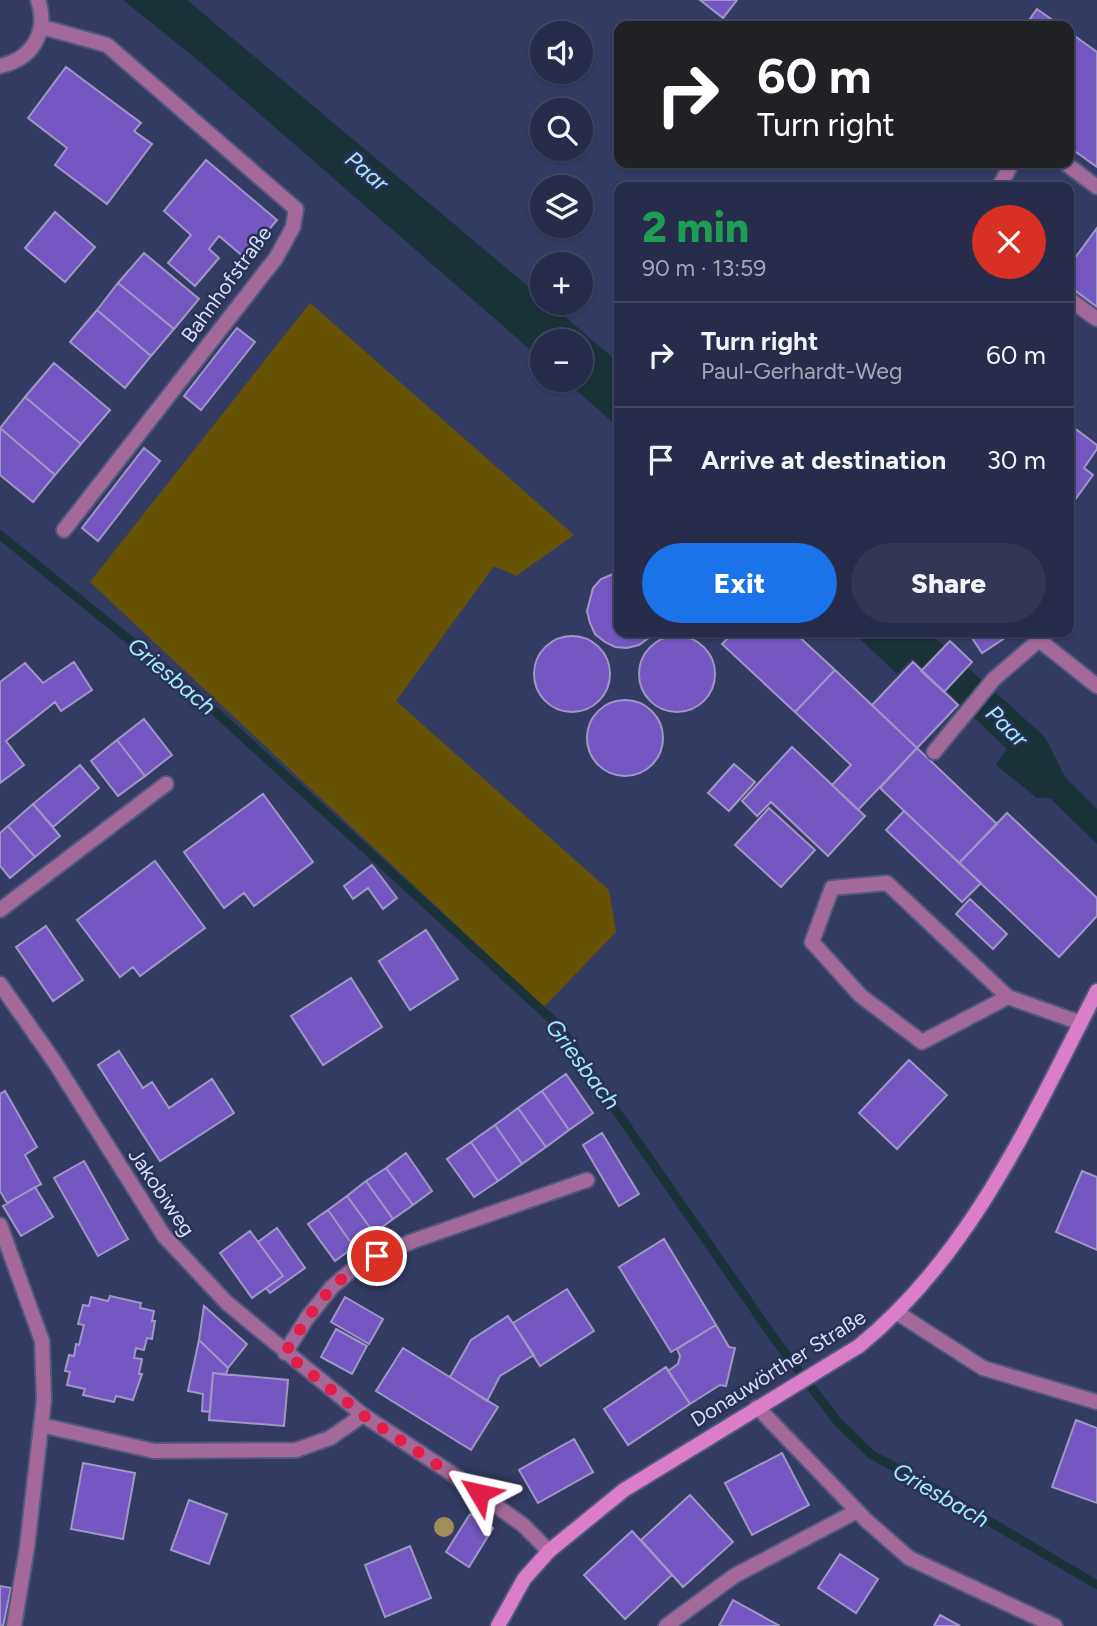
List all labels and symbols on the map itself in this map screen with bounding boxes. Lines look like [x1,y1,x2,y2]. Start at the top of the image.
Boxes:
water label: Paar [340,145,395,198]
street label: Bahnhofstraße [175,221,277,347]
water label: Griesbach [122,631,222,721]
water label: Paar [980,699,1035,754]
water label: Griesbach [540,1013,626,1115]
street label: Jakobiweg [123,1143,201,1241]
pin [347,1226,407,1286]
street label: Donauwörther Straße [686,1304,870,1432]
position arrow [442,1456,516,1530]
water label: Griesbach [888,1456,994,1534]

